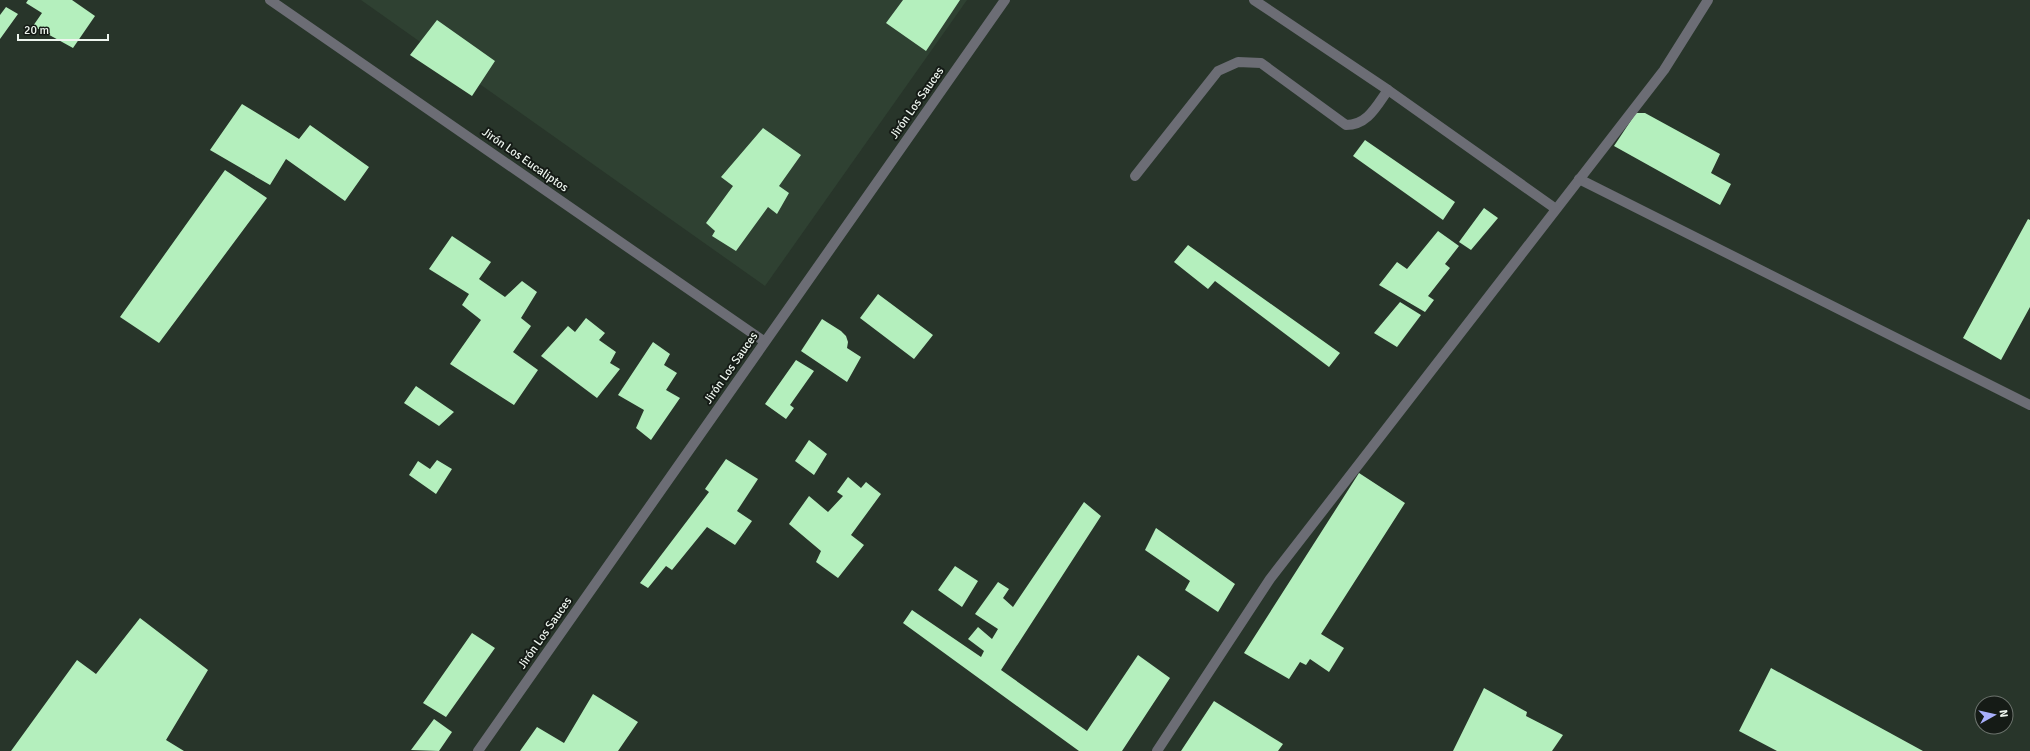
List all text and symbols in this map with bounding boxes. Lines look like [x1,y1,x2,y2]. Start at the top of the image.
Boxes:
scale bar [18,16,108,42]
text: 20 m [24,23,49,38]
street label: Jirón Los Sauces [887,64,947,142]
street label: Jirón Los Eucaliptos [479,125,571,195]
street label: Jirón Los Sauces [701,329,761,407]
street label: Jirón Los Sauces [515,594,575,672]
north arrow [1974,695,2014,735]
text: N [1996,709,2010,718]

